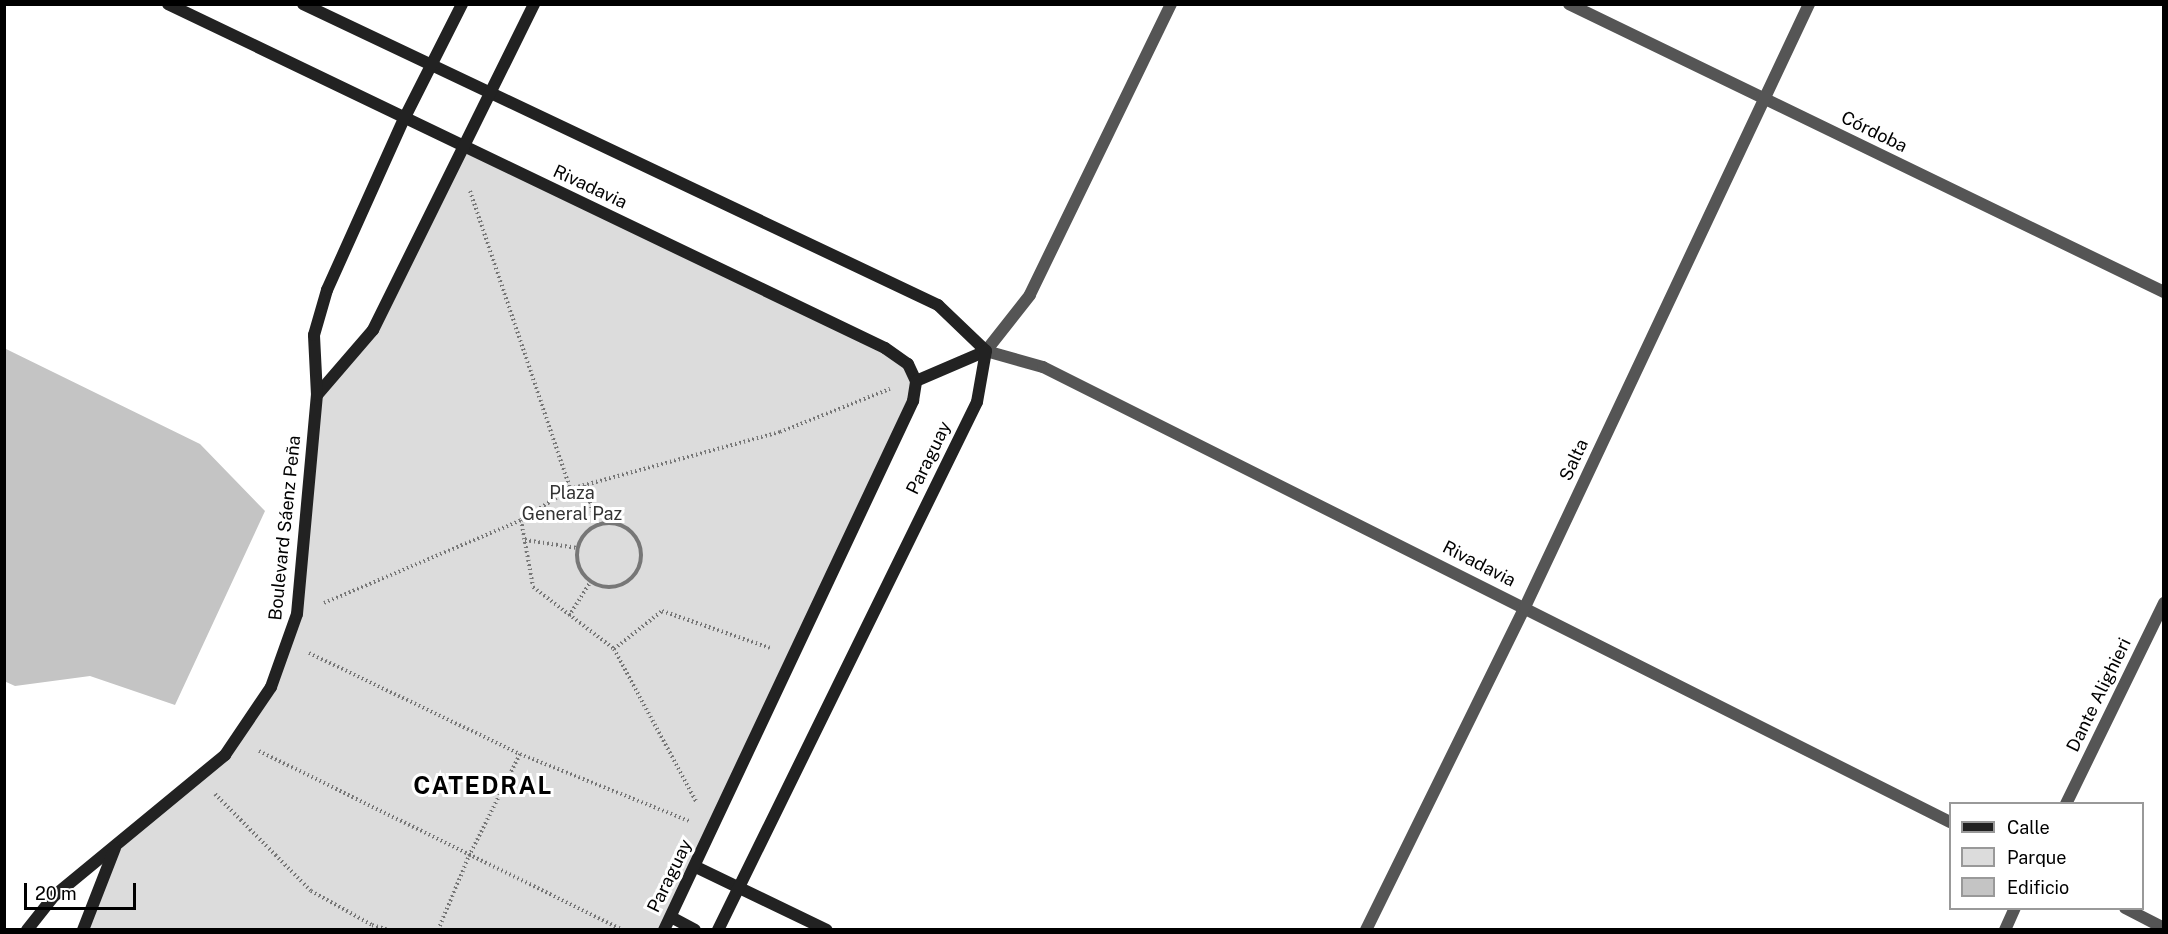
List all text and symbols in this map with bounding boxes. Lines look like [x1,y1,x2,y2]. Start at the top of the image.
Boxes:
street label: Córdoba [1837,107,1911,157]
street label: Rivadavia [550,160,630,214]
street label: Paraguay [902,418,956,498]
street label: Boulevard Sáenz Peña [265,434,305,622]
street label: Salta [1555,436,1593,484]
park label: Plaza General Paz [522,483,622,526]
street label: Rivadavia [1439,536,1519,592]
street label: Dante Alighieri [2062,635,2136,755]
district label: CATEDRAL [413,772,553,800]
legend [1949,802,2144,910]
text: Calle [2007,817,2050,838]
street label: Paraguay [643,836,697,916]
text: Parque [2007,847,2067,868]
scale bar [27,871,140,909]
text: Edificio [2007,877,2069,898]
text: 20 m [35,883,77,904]

